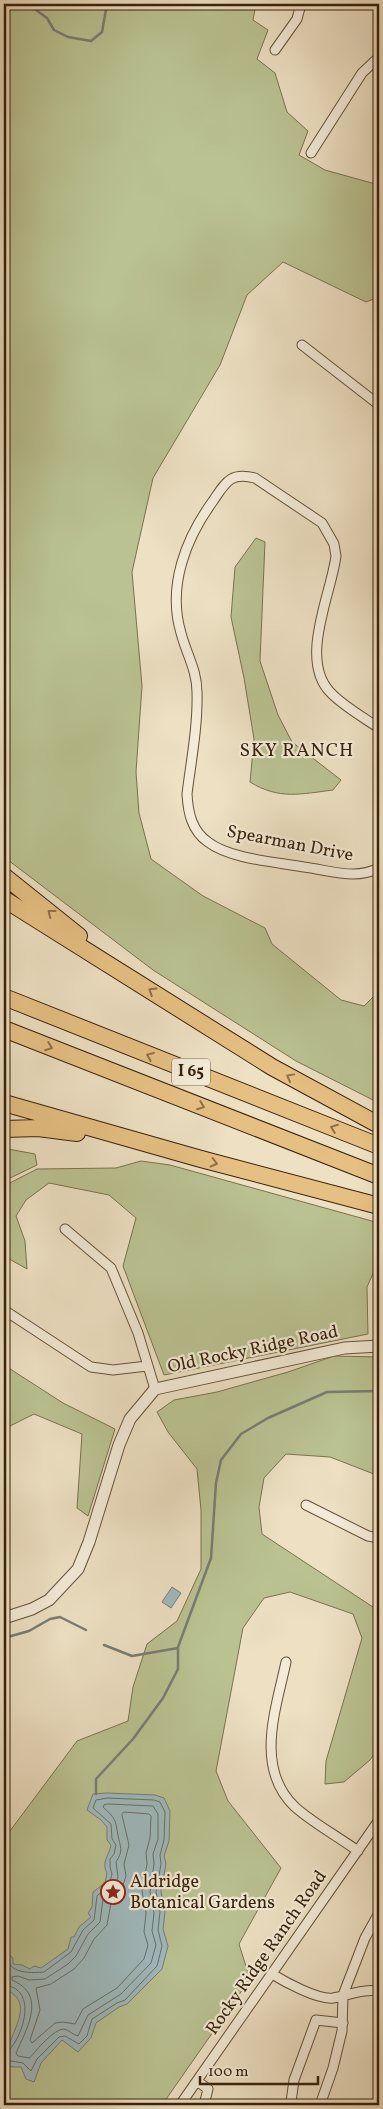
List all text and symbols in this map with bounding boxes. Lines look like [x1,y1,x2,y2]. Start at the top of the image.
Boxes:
district label: SKY RANCH [240,738,354,764]
street label: Spearman Drive [225,819,355,869]
one-way arrow [48,910,57,918]
one-way arrow [149,988,158,997]
one-way arrow [44,1040,53,1051]
one-way arrow [146,1051,155,1062]
road number: I 65 [172,1058,210,1086]
one-way arrow [287,1073,296,1083]
one-way arrow [196,1100,204,1110]
one-way arrow [330,1124,339,1135]
one-way arrow [210,1157,219,1168]
street label: Old Rocky Ridge Road [165,1320,341,1380]
street label: Rocky Ridge Ranch Road [201,1866,333,2040]
place label: Aldridge Botanical Gardens [130,1870,275,1916]
place icon: Aldridge Botanical Gardens [100,1879,126,1905]
scale bar [200,2054,318,2086]
text: 100 m [208,2062,248,2083]

